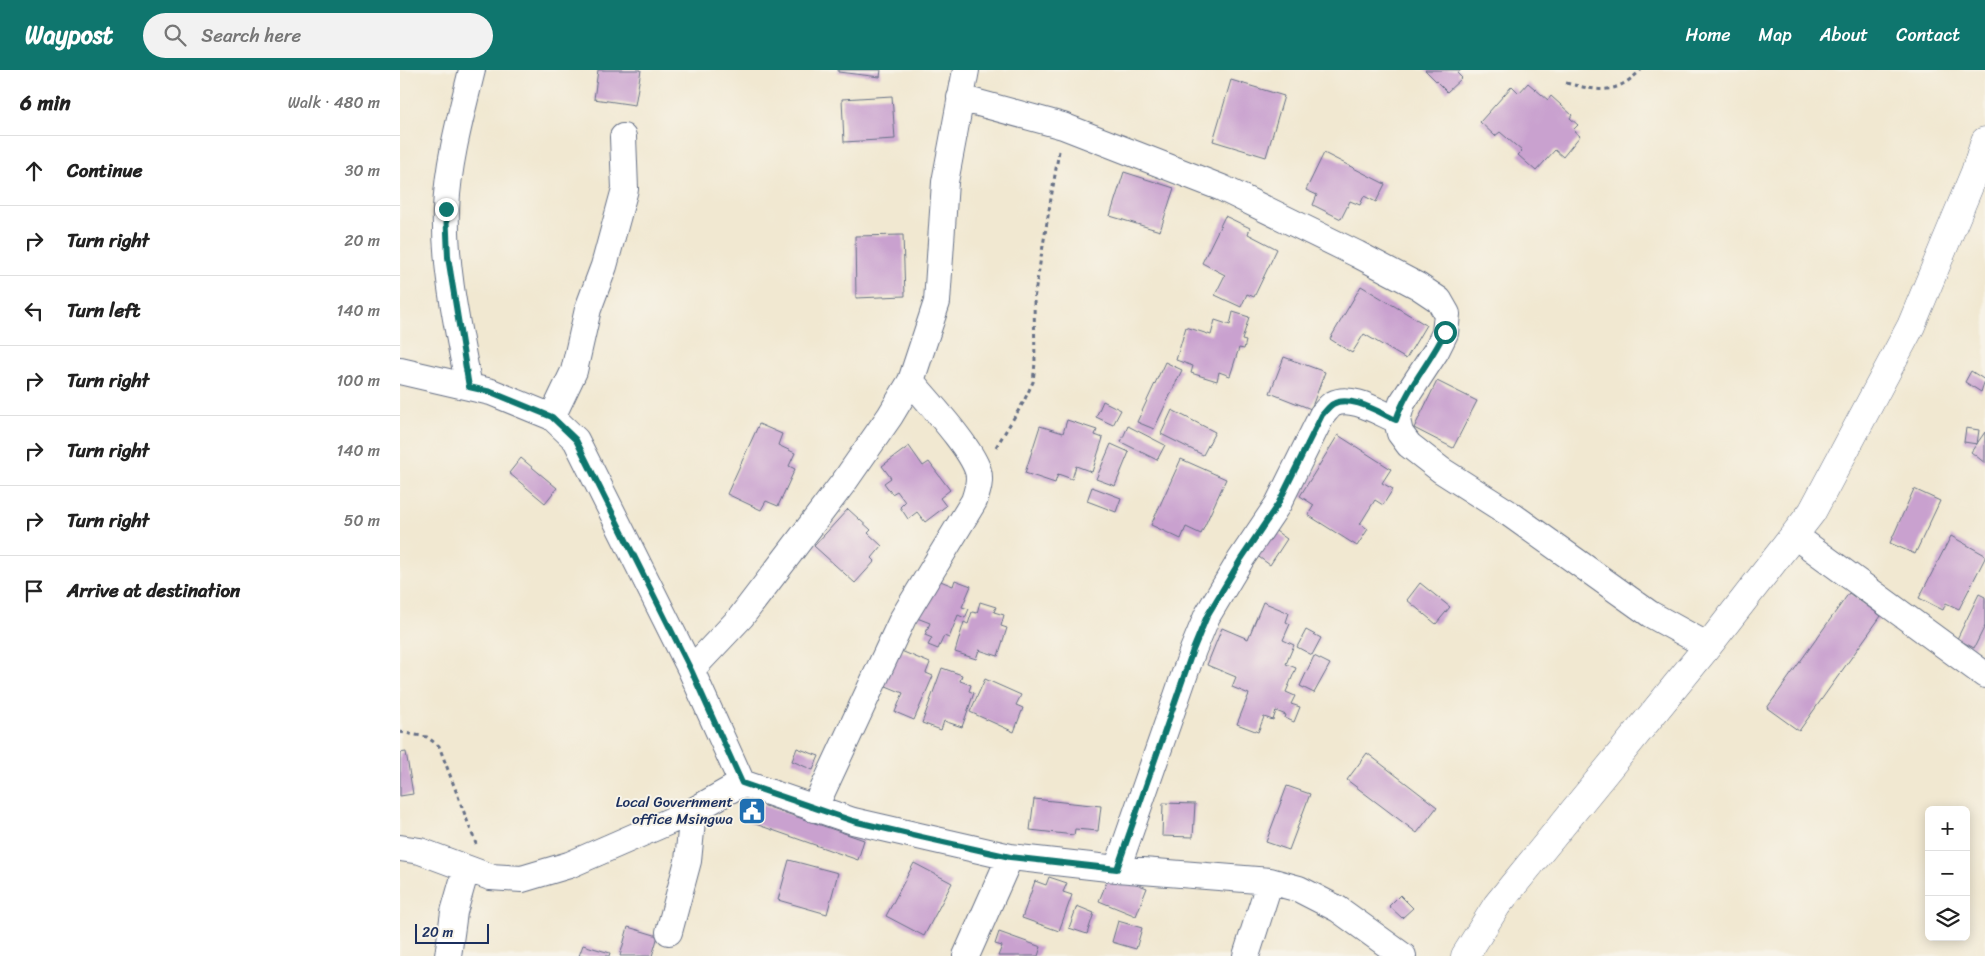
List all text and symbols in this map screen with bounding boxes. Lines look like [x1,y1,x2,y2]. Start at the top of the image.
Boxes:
search box [143,13,493,58]
text: Waypost [25,14,113,56]
text: Search here [201,19,301,52]
text: Home [1686,19,1731,51]
text: Map [1759,19,1792,51]
text: About [1820,19,1868,51]
text: Contact [1896,19,1960,51]
icon: search [161,21,189,49]
text: 6 min [20,84,71,122]
text: Walk · 480 m [288,88,380,117]
text: Continue [67,154,143,187]
text: 30 m [345,156,380,185]
icon: ahead [20,157,48,185]
route end [435,198,458,221]
text: Turn right [67,224,149,257]
text: 20 m [344,226,380,255]
icon: right [20,227,48,255]
text: Turn left [67,294,140,327]
text: 140 m [337,296,380,325]
icon: left [20,297,48,325]
route start [1434,321,1457,344]
text: Turn right [67,364,149,397]
text: 100 m [336,366,380,395]
icon: right [20,367,48,395]
text: Turn right [67,434,149,467]
text: 140 m [337,436,380,465]
icon: right [20,437,48,465]
text: Turn right [67,504,149,537]
text: 50 m [344,506,380,535]
icon: right [20,507,48,535]
text: Arrive at destination [67,574,240,607]
icon: arrive [20,577,48,605]
place label: Local Government office Msingwa [616,789,733,832]
public building icon: Local Government office Msingwa [737,796,767,826]
map controls [1925,806,1970,941]
button: + [1925,806,1970,851]
button: − [1925,851,1970,896]
button: layers [1925,896,1970,941]
text: 20 m [422,920,453,945]
scale bar [415,921,489,944]

